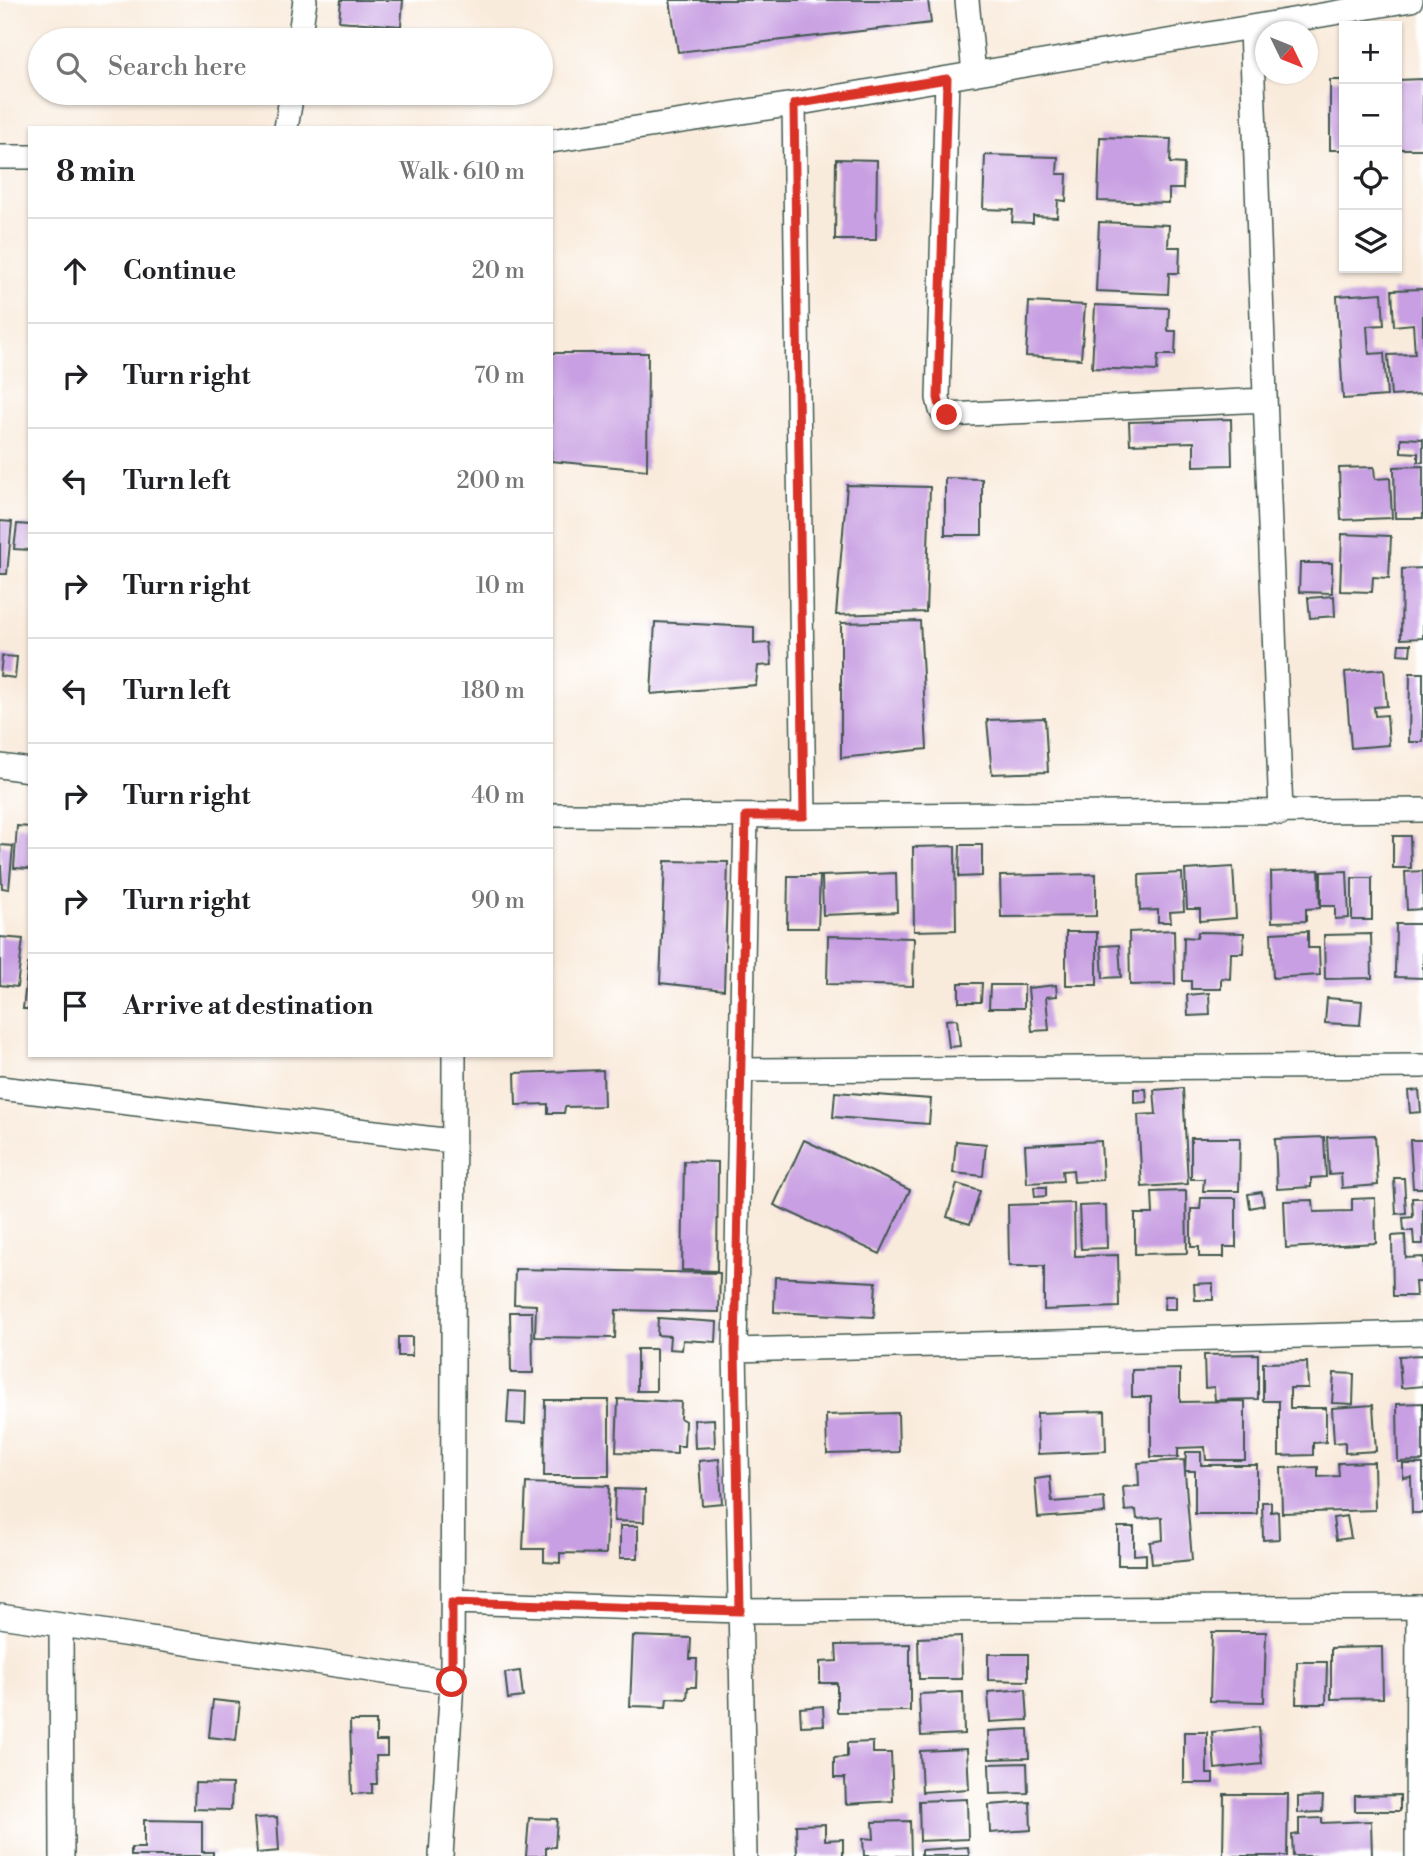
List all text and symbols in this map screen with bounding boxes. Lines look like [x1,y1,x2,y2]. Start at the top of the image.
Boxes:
north arrow [1255,21,1318,84]
map controls [1339,21,1402,273]
button: + [1339,21,1402,84]
search box [28,28,553,105]
icon: search [52,48,90,86]
text: Search here [108,51,247,83]
button: − [1339,84,1402,147]
button: locate [1339,147,1402,210]
text: 8 min [56,153,135,191]
text: Walk · 610 m [399,158,525,186]
button: layers [1339,210,1402,273]
icon: ahead [56,252,94,290]
text: Continue [123,255,236,287]
text: 20 m [472,257,525,285]
icon: right [56,357,94,395]
text: Turn right [123,360,251,392]
text: 70 m [474,362,525,390]
route end [931,399,962,430]
icon: left [56,462,94,500]
text: Turn left [123,465,231,497]
text: 200 m [457,467,525,495]
icon: right [56,567,94,605]
text: Turn right [123,570,251,602]
text: 10 m [476,572,525,600]
icon: left [56,672,94,710]
text: Turn left [123,675,231,707]
text: 180 m [461,677,525,705]
icon: right [56,777,94,815]
text: Turn right [123,780,251,812]
text: 40 m [471,782,525,810]
icon: right [56,882,94,920]
text: Turn right [123,885,251,917]
text: 90 m [471,887,525,915]
icon: arrive [56,987,94,1025]
text: Arrive at destination [123,990,373,1022]
route start [436,1666,467,1697]

